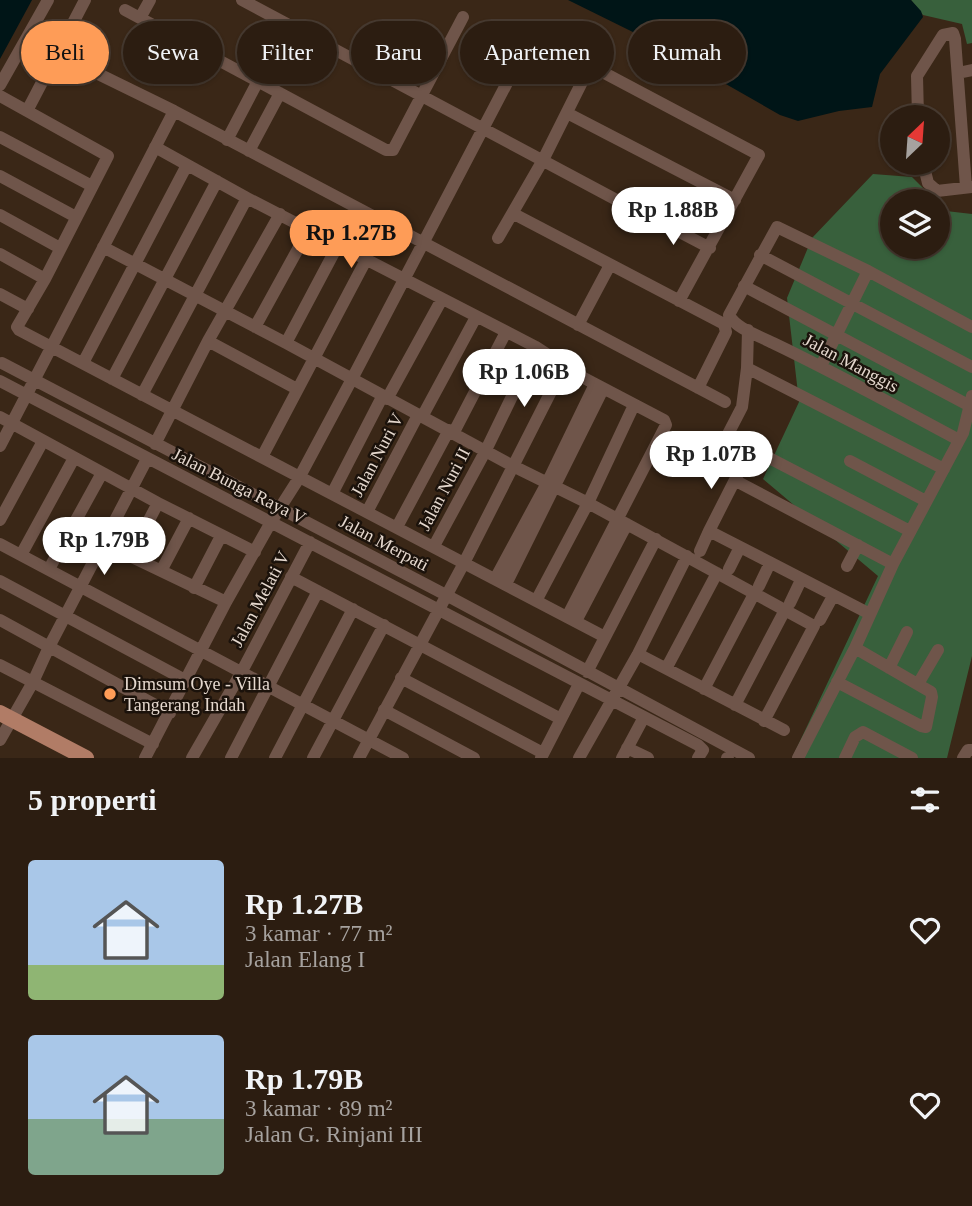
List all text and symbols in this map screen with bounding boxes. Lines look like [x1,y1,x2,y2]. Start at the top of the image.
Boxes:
chip: Beli [21,21,109,84]
chip: Sewa [123,21,223,84]
chip: Filter [237,21,337,84]
chip: Baru [351,21,446,84]
chip: Apartemen [460,21,614,84]
chip: Rumah [628,21,746,84]
north arrow [880,105,950,175]
map controls [880,105,950,259]
pin: Rp 1.88B [601,188,745,247]
button: layers [880,189,950,259]
text: Rp 1.88B [628,197,718,222]
pin: Rp 1.27B [279,210,423,270]
text: Rp 1.27B [306,220,396,245]
street label: Jalan Manggis [800,330,902,396]
pin: Rp 1.06B [452,350,596,409]
text: Rp 1.06B [479,359,569,384]
street label: Jalan Nuri V [347,410,407,500]
pin: Rp 1.07B [639,432,783,491]
text: Rp 1.07B [666,441,756,466]
street label: Jalan Bunga Raya V [169,444,309,528]
street label: Jalan Nuri II [414,444,474,534]
street label: Jalan Merpati [336,511,432,575]
pin: Rp 1.79B [32,518,176,577]
text: Rp 1.79B [59,527,149,552]
street label: Jalan Melati V [226,548,294,650]
place label: Dimsum Oye - Villa Tangerang Indah [124,674,270,715]
marker: Dimsum Oye - Villa Tangerang Indah [102,686,118,702]
icon: filters [906,781,944,819]
text: 5 properti [28,783,157,816]
text: Rp 1.27B [245,887,363,920]
icon: home [84,888,168,972]
icon: heart [906,911,944,949]
text: 3 kamar · 77 m² [245,921,392,946]
text: Jalan Elang I [245,947,365,972]
text: Rp 1.79B [245,1062,363,1095]
icon: home [84,1063,168,1147]
icon: heart [906,1086,944,1124]
text: 3 kamar · 89 m² [245,1096,392,1121]
text: Jalan G. Rinjani III [245,1122,423,1147]

